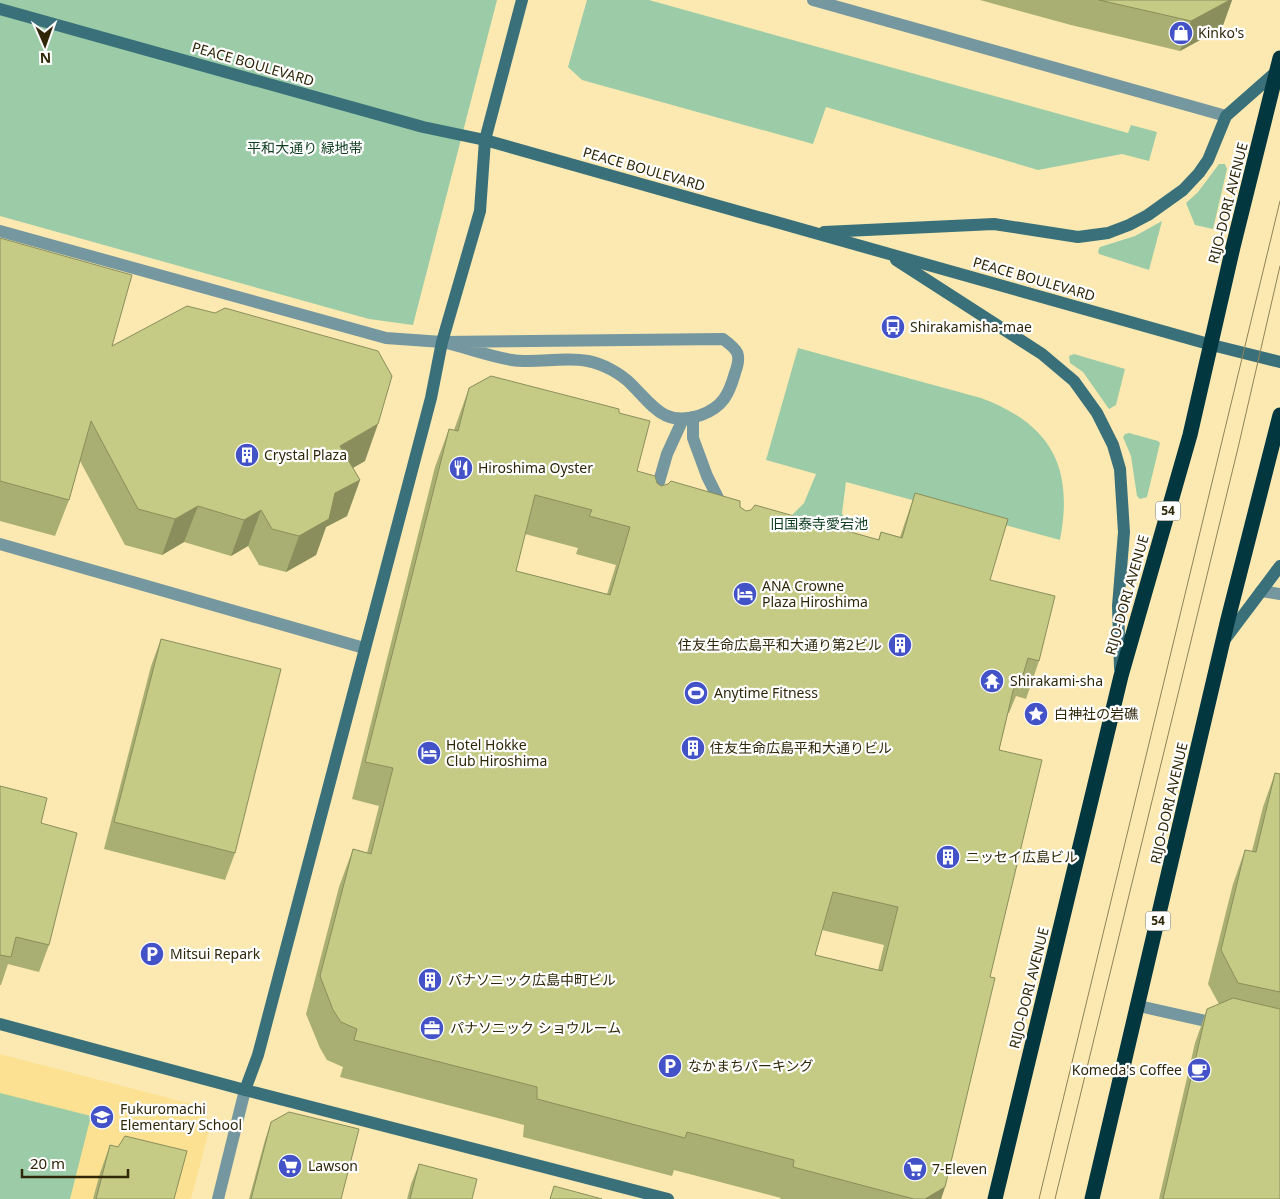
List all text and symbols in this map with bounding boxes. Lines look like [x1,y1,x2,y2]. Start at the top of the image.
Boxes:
north arrow [20,20,70,70]
shop icon: Kinko's [1168,20,1194,46]
place label: Kinko's [1198,23,1244,42]
street label: PEACE BOULEVARD [190,37,316,90]
text: N [39,49,51,68]
park label: 平和大通り 緑地帯 [247,138,363,157]
street label: RIJO-DORI AVENUE [1203,140,1252,265]
street label: PEACE BOULEVARD [581,142,707,195]
street label: PEACE BOULEVARD [971,252,1097,305]
bus stop icon: Shirakamisha-mae [880,314,906,340]
place label: Shirakamisha-mae [910,317,1032,336]
building icon: Crystal Plaza [234,442,260,468]
place label: Crystal Plaza [264,445,347,464]
restaurant icon: Hiroshima Oyster [448,455,474,481]
place label: Hiroshima Oyster [478,458,593,477]
road number: 54 [1156,502,1180,520]
park label: 旧国泰寺愛宕池 [770,514,868,533]
street label: RIJO-DORI AVENUE [1100,533,1153,657]
place label: ANA Crowne Plaza Hiroshima [762,576,868,611]
hotel icon: ANA Crowne Plaza Hiroshima [732,581,758,607]
building icon: 住友生命広島平和大通り第2ビル [887,632,913,658]
place label: 住友生命広島平和大通り第2ビル [678,635,882,654]
temple icon: Shirakami-sha [979,668,1005,694]
place label: Shirakami-sha [1010,671,1103,690]
sports icon: Anytime Fitness [683,680,709,706]
place label: Anytime Fitness [714,683,818,702]
place icon: 白神社の岩礁 [1023,701,1049,727]
place label: 白神社の岩礁 [1054,704,1139,723]
place label: Hotel Hokke Club Hiroshima [446,735,547,770]
building icon: 住友生命広島平和大通りビル [680,735,706,761]
place label: 住友生命広島平和大通りビル [710,738,892,757]
hotel icon: Hotel Hokke Club Hiroshima [416,740,442,766]
street label: RIJO-DORI AVENUE [1145,740,1192,866]
building icon: ニッセイ広島ビル [935,844,961,870]
place label: ニッセイ広島ビル [966,847,1078,866]
road number: 54 [1146,911,1170,930]
street label: RIJO-DORI AVENUE [1004,925,1053,1050]
parking icon: Mitsui Repark [139,941,165,967]
place label: Mitsui Repark [170,944,261,963]
building icon: パナソニック広島中町ビル [417,967,443,993]
place label: パナソニック広島中町ビル [448,970,616,989]
office icon: パナソニック ショウルーム [419,1015,445,1041]
place label: パナソニック ショウルーム [450,1018,621,1037]
parking icon: なかまちパーキング [657,1053,683,1079]
place label: なかまちパーキング [688,1056,814,1075]
cafe icon: Komeda's Coffee [1186,1057,1212,1083]
place label: Komeda's Coffee [1072,1060,1182,1079]
place label: Fukuromachi Elementary School [120,1099,242,1134]
school or university icon: Fukuromachi Elementary School [89,1104,115,1130]
scale bar [22,1146,129,1178]
text: 20 m [30,1153,65,1173]
supermarket icon: Lawson [277,1153,303,1179]
place label: Lawson [308,1156,358,1175]
supermarket icon: 7-Eleven [902,1156,928,1182]
place label: 7-Eleven [932,1159,987,1178]

